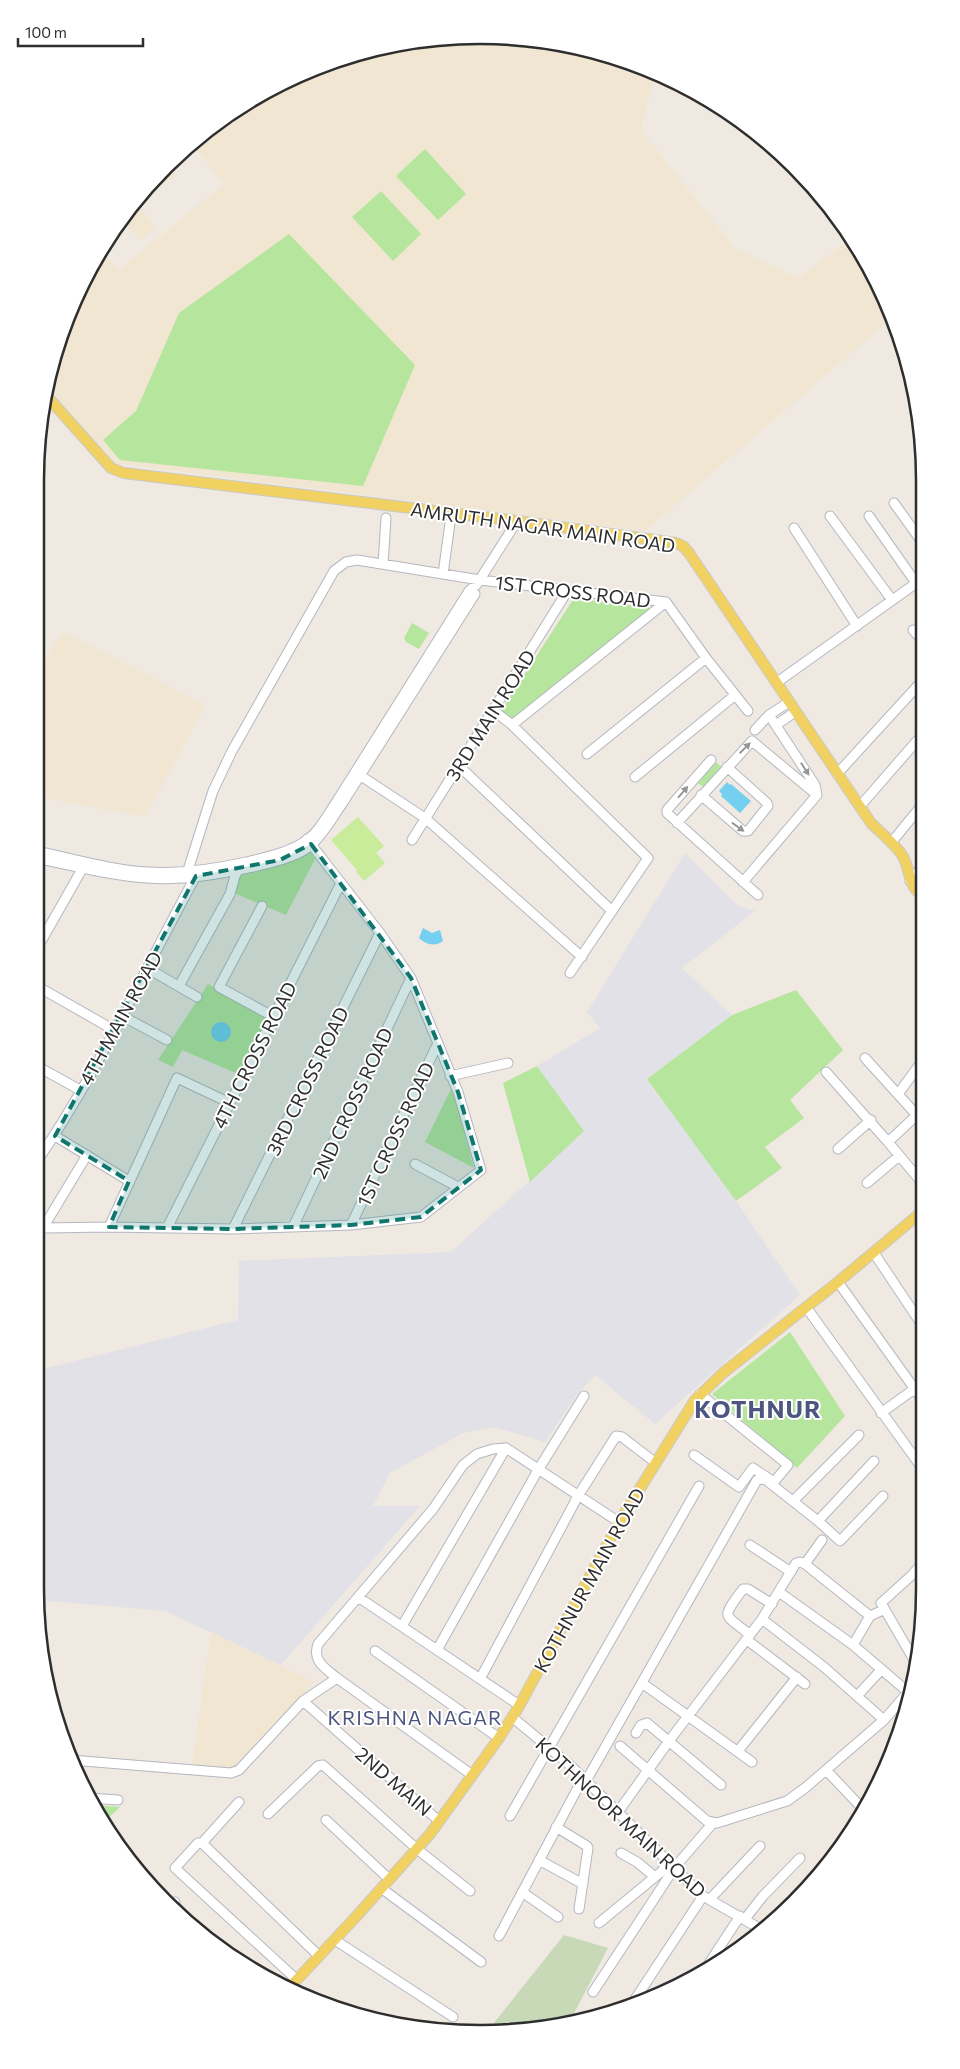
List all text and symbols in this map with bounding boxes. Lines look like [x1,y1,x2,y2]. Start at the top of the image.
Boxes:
scale bar [18,15,142,47]
text: 100 m [25,23,67,41]
street label: AMRUTH NAGAR MAIN ROAD [409,497,677,557]
street label: 1ST CROSS ROAD [494,570,652,612]
street label: 3RD MAIN ROAD [440,645,540,785]
one-way arrow [739,742,751,754]
one-way arrow [800,762,809,776]
one-way arrow [677,786,689,798]
one-way arrow [732,822,745,832]
street label: 4TH MAIN ROAD [74,947,166,1089]
street label: 4TH CROSS ROAD [207,978,301,1132]
street label: 3RD CROSS ROAD [261,1003,353,1159]
street label: 2ND CROSS ROAD [307,1024,397,1182]
street label: 1ST CROSS ROAD [352,1058,438,1210]
district label: KOTHNUR [694,1394,822,1423]
street label: KOTHNUR MAIN ROAD [529,1484,649,1676]
district label: KRISHNA NAGAR [328,1705,502,1729]
street label: KOTHNOOR MAIN ROAD [531,1732,711,1902]
street label: 2ND MAIN [351,1742,437,1820]

